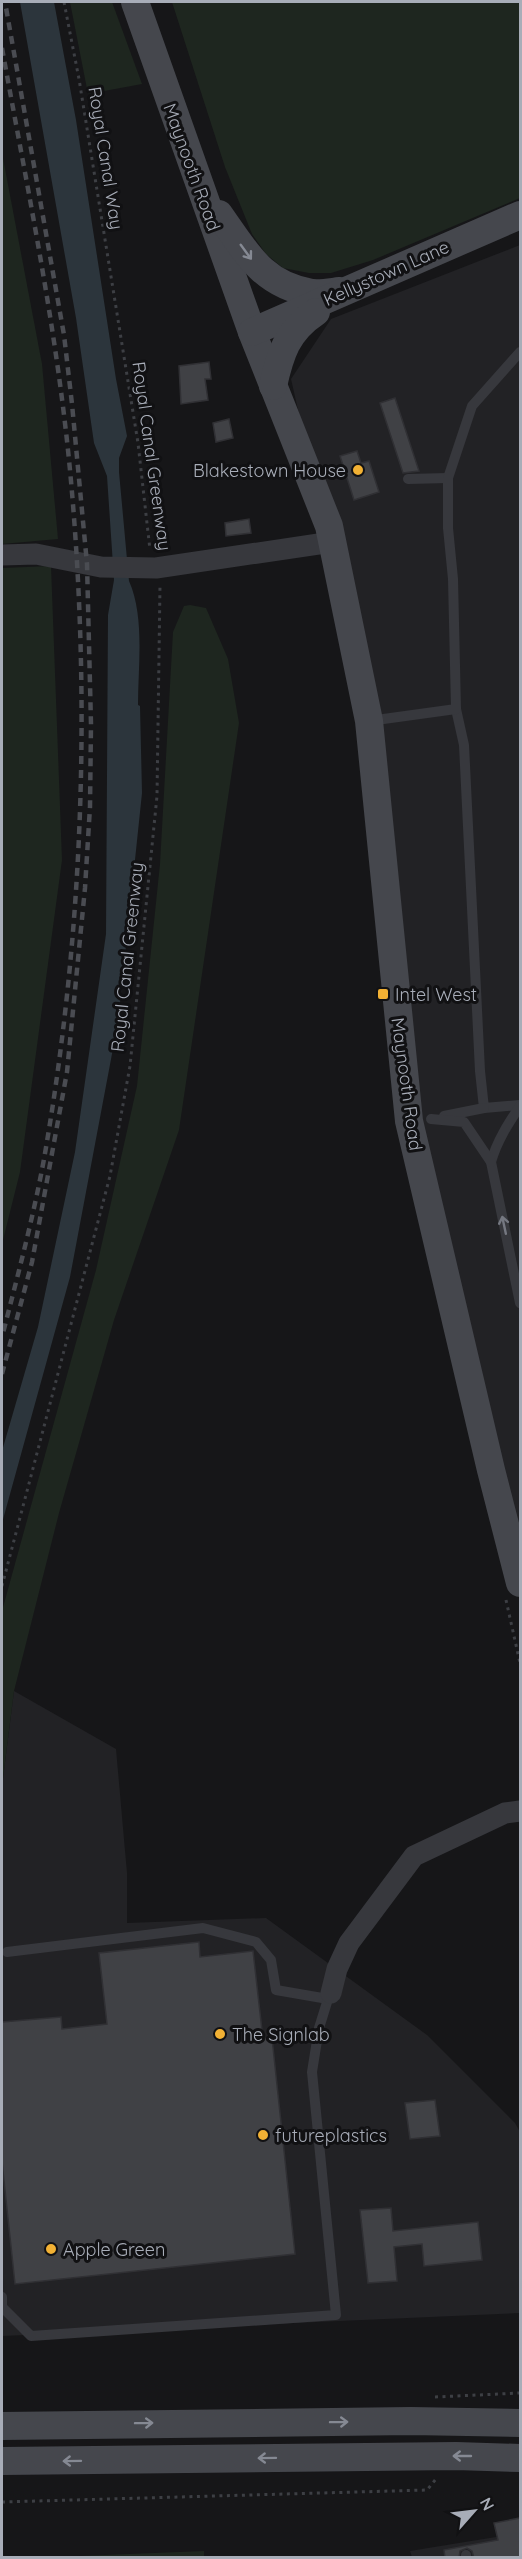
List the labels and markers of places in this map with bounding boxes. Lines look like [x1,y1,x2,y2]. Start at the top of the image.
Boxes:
place label: Blakestown House [193,459,346,482]
marker: Blakestown House [351,463,365,477]
place label: Intel West [395,983,477,1006]
marker: Intel West [376,987,390,1001]
place label: The Signlab [232,2023,330,2046]
marker: The Signlab [213,2027,227,2041]
place label: futureplastics [275,2124,387,2147]
marker: futureplastics [256,2128,270,2142]
place label: Apple Green [63,2238,165,2261]
marker: Apple Green [44,2242,58,2256]

